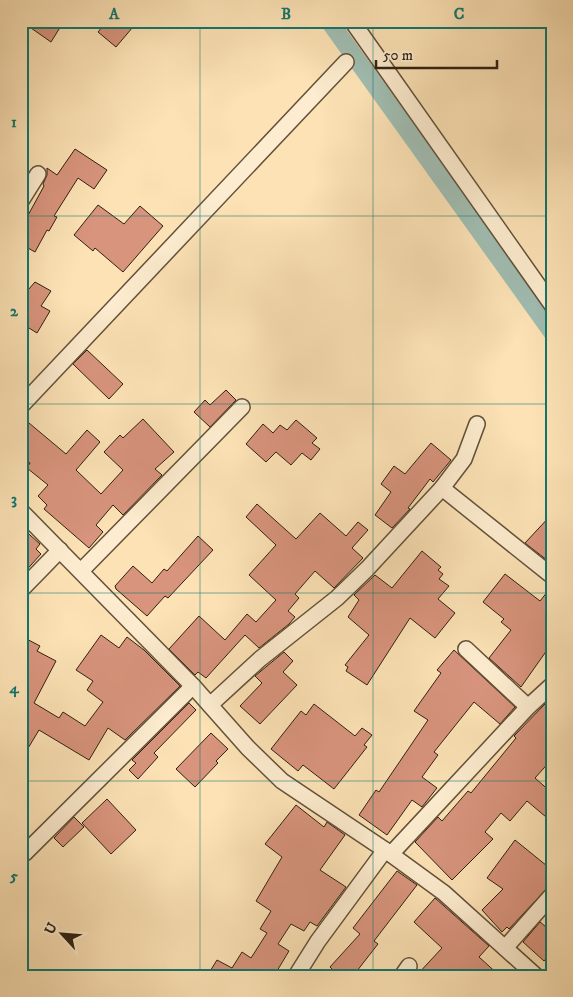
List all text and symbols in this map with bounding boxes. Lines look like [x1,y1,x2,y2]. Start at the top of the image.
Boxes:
text: A [108,4,120,24]
text: B [281,4,291,24]
text: C [454,4,464,24]
scale bar [376,38,497,70]
text: 50 m [383,46,413,65]
text: 1 [11,112,17,132]
text: 2 [10,301,19,321]
text: 3 [11,489,17,509]
text: 4 [8,678,19,698]
text: 5 [9,866,18,886]
north arrow [38,910,88,960]
text: U [41,920,62,938]

